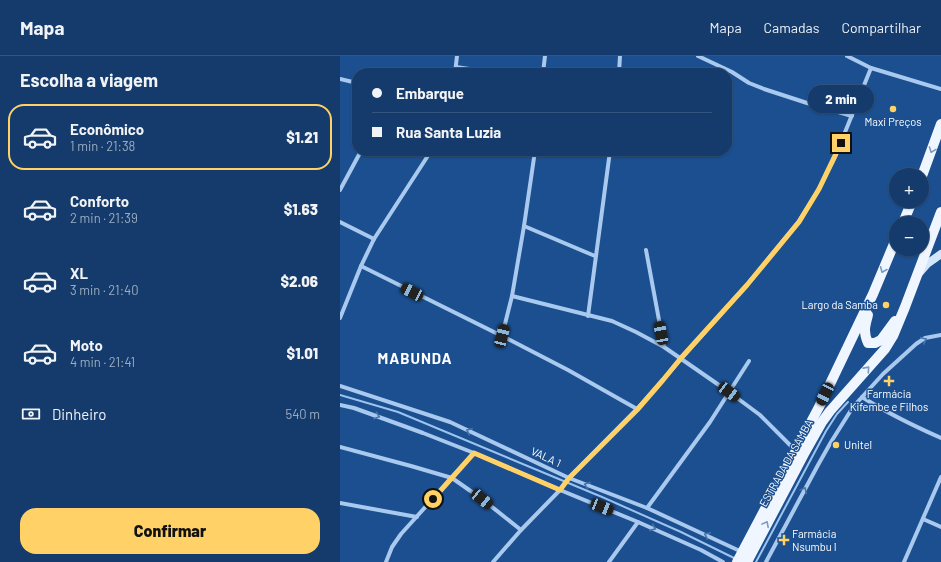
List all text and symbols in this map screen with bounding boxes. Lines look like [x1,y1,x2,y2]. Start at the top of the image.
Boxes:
text: Mapa [20,16,64,39]
text: Mapa [710,19,742,36]
text: Camadas [764,19,819,36]
text: Compartilhar [841,19,921,36]
text: Escolha a viagem [20,69,158,91]
text: Embarque [396,84,464,102]
callout: 2 min [808,85,874,113]
text: 2 min [825,91,857,107]
marker: Maxi Preços [888,104,898,114]
place label: Maxi Preços [864,115,922,128]
icon: car [22,119,58,155]
text: Econômico [70,120,144,138]
text: Rua Santa Luzia [396,123,501,141]
text: $1.21 [286,128,318,146]
route end [832,134,850,152]
text: 1 min · 21:38 [70,138,135,154]
one-way arrow [928,146,936,153]
map controls [889,168,929,256]
button: + [889,168,929,208]
icon: car [22,191,58,227]
text: Conforto [70,192,129,210]
text: $1.63 [284,200,318,218]
text: 2 min · 21:39 [70,210,138,226]
button: − [889,216,929,256]
icon: car [22,263,58,299]
text: XL [70,264,88,282]
one-way arrow [879,267,887,274]
text: $2.06 [280,272,318,290]
car [399,281,425,303]
text: 3 min · 21:40 [70,282,139,298]
place label: Largo da Samba [802,298,878,311]
marker: Largo da Samba [881,300,891,310]
car [653,320,669,346]
car [493,323,511,349]
icon: car [22,335,58,371]
text: Moto [70,336,103,354]
one-way arrow [919,337,927,345]
text: $1.01 [287,344,318,362]
district label: MABUNDA [377,349,453,367]
text: 4 min · 21:41 [70,354,135,370]
one-way arrow [863,366,870,374]
marker: Farmácia Kifembe e Filhos [884,376,894,386]
car [716,380,742,404]
car [814,381,836,407]
place label: Farmácia Kifembe e Filhos [850,387,928,413]
icon: cash [20,403,42,425]
text: Dinheiro [52,405,107,423]
text: 540 m [285,406,320,422]
one-way arrow [374,412,381,420]
street label: ESTRADA DA SAMBA [756,416,815,509]
one-way arrow [466,428,473,436]
place label: Unitel [844,438,872,451]
marker: Unitel [831,440,841,450]
street label: VALA 1 [529,444,563,469]
one-way arrow [584,482,591,490]
car [469,487,495,511]
one-way arrow [799,487,807,495]
route start [424,490,442,508]
car [589,497,615,517]
button: Confirmar [20,508,320,554]
one-way arrow [762,521,769,528]
one-way arrow [650,524,657,532]
place label: Farmácia Nsumbu I [792,527,837,553]
one-way arrow [704,532,711,540]
marker: Farmácia Nsumbu I [779,535,789,545]

